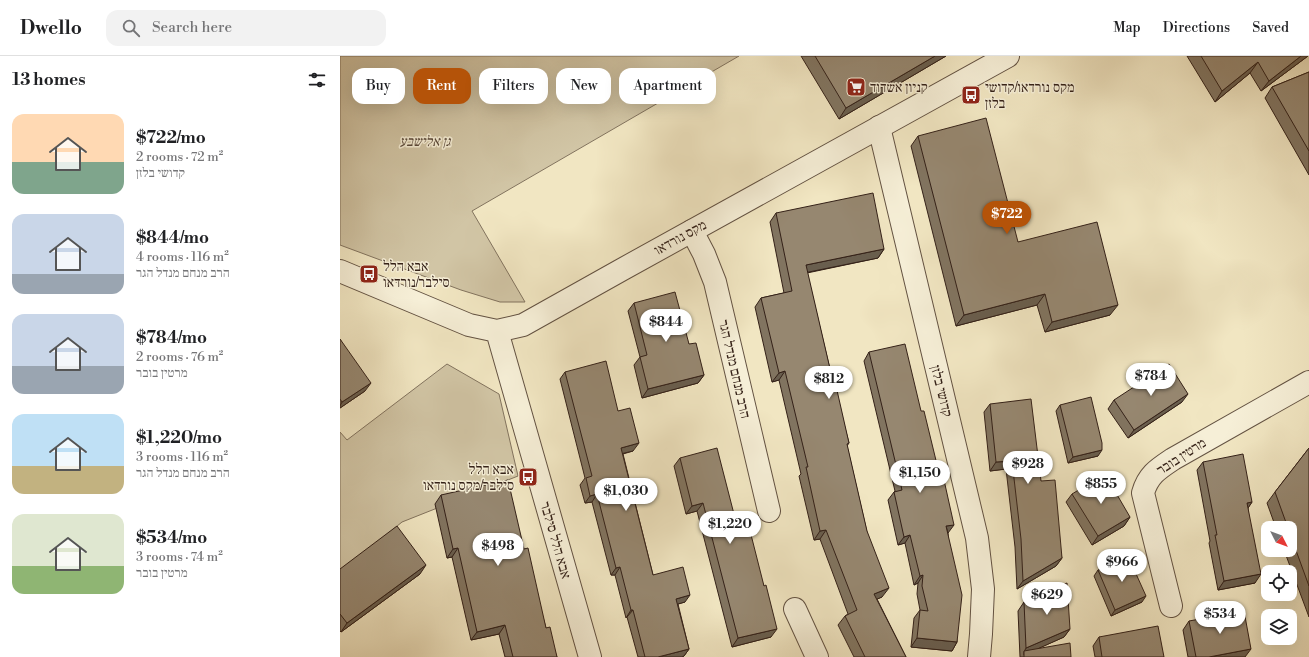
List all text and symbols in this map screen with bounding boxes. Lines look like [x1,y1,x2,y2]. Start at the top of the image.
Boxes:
search box [106,10,386,46]
text: Dwello [20,16,82,40]
icon: search [120,17,142,39]
text: Search here [152,18,232,37]
text: Map [1113,19,1141,37]
text: Directions [1163,19,1230,37]
text: Saved [1252,19,1289,37]
chip: Buy [352,68,405,104]
chip: Rent [413,68,471,104]
chip: Filters [479,68,548,104]
chip: New [556,68,611,104]
chip: Apartment [619,68,716,104]
text: 13 homes [12,69,86,91]
icon: filters [306,69,328,91]
supermarket icon: קניון אשדוד [845,76,867,98]
place label: קניון אשדוד [870,79,928,97]
place label: מקס נורדאו/קדושי בלזן [985,79,1075,113]
bus stop icon: מקס נורדאו/קדושי בלזן [960,84,982,106]
text: $722/mo [136,127,206,149]
icon: home [44,130,92,178]
park label: גן אלישבע [400,133,452,151]
text: 2 rooms · 72 m² [136,149,223,165]
text: קדושי בלזן [136,165,185,181]
pin: $722 [983,201,1031,235]
text: $722 [991,206,1023,222]
street label: מקס נורדאו [651,216,710,260]
text: $844/mo [136,227,209,249]
icon: home [44,230,92,278]
text: 4 rooms · 116 m² [136,249,229,265]
place label: אבא הלל סילבר/נורדאו [383,258,450,292]
bus stop icon: אבא הלל סילבר/נורדאו [358,263,380,285]
text: הרב מנחם מנדל הגר [136,265,230,281]
pin: $844 [642,309,690,343]
text: $844 [649,314,683,330]
street label: הרב מנחם מנדל הגר [714,318,754,420]
text: $784/mo [136,327,207,349]
icon: home [44,330,92,378]
text: 2 rooms · 76 m² [136,349,223,365]
street label: קדושי בלזן [926,363,956,419]
pin: $784 [1127,363,1175,397]
text: מרטין בובר [136,365,188,381]
pin: $812 [805,366,853,400]
text: $784 [1135,368,1167,384]
text: $812 [814,371,844,387]
text: $1,220/mo [136,427,222,449]
icon: home [44,430,92,478]
street label: מרטין בובר [1153,434,1210,480]
text: 3 rooms · 116 m² [136,449,228,465]
pin: $928 [1004,451,1052,485]
text: $928 [1012,456,1044,472]
pin: $1,150 [887,460,953,494]
place label: אבא הלל סילבר/מקס נורדאו [423,461,514,495]
text: הרב מנחם מנדל הגר [136,465,230,481]
text: $1,150 [899,465,941,481]
bus stop icon: אבא הלל סילבר/מקס נורדאו [517,466,539,488]
pin: $855 [1077,471,1125,505]
text: $855 [1085,476,1117,492]
pin: $1,030 [593,478,659,512]
text: $1,030 [604,483,648,499]
street label: אבא הלל סילבר [535,500,575,581]
pin: $1,220 [697,511,763,545]
text: $1,220 [708,516,752,532]
north arrow [1261,521,1297,557]
map controls [1261,521,1297,645]
text: $534/mo [136,527,207,549]
icon: home [44,530,92,578]
pin: $498 [474,533,522,567]
text: $498 [482,538,514,554]
text: 3 rooms · 74 m² [136,549,223,565]
pin: $966 [1098,549,1146,583]
text: $966 [1106,554,1138,570]
text: מרטין בובר [136,565,188,581]
button: locate [1261,565,1297,601]
pin: $629 [1023,582,1071,616]
text: $629 [1031,587,1063,603]
pin: $534 [1196,601,1244,635]
text: $534 [1204,606,1236,622]
button: layers [1261,609,1297,645]

